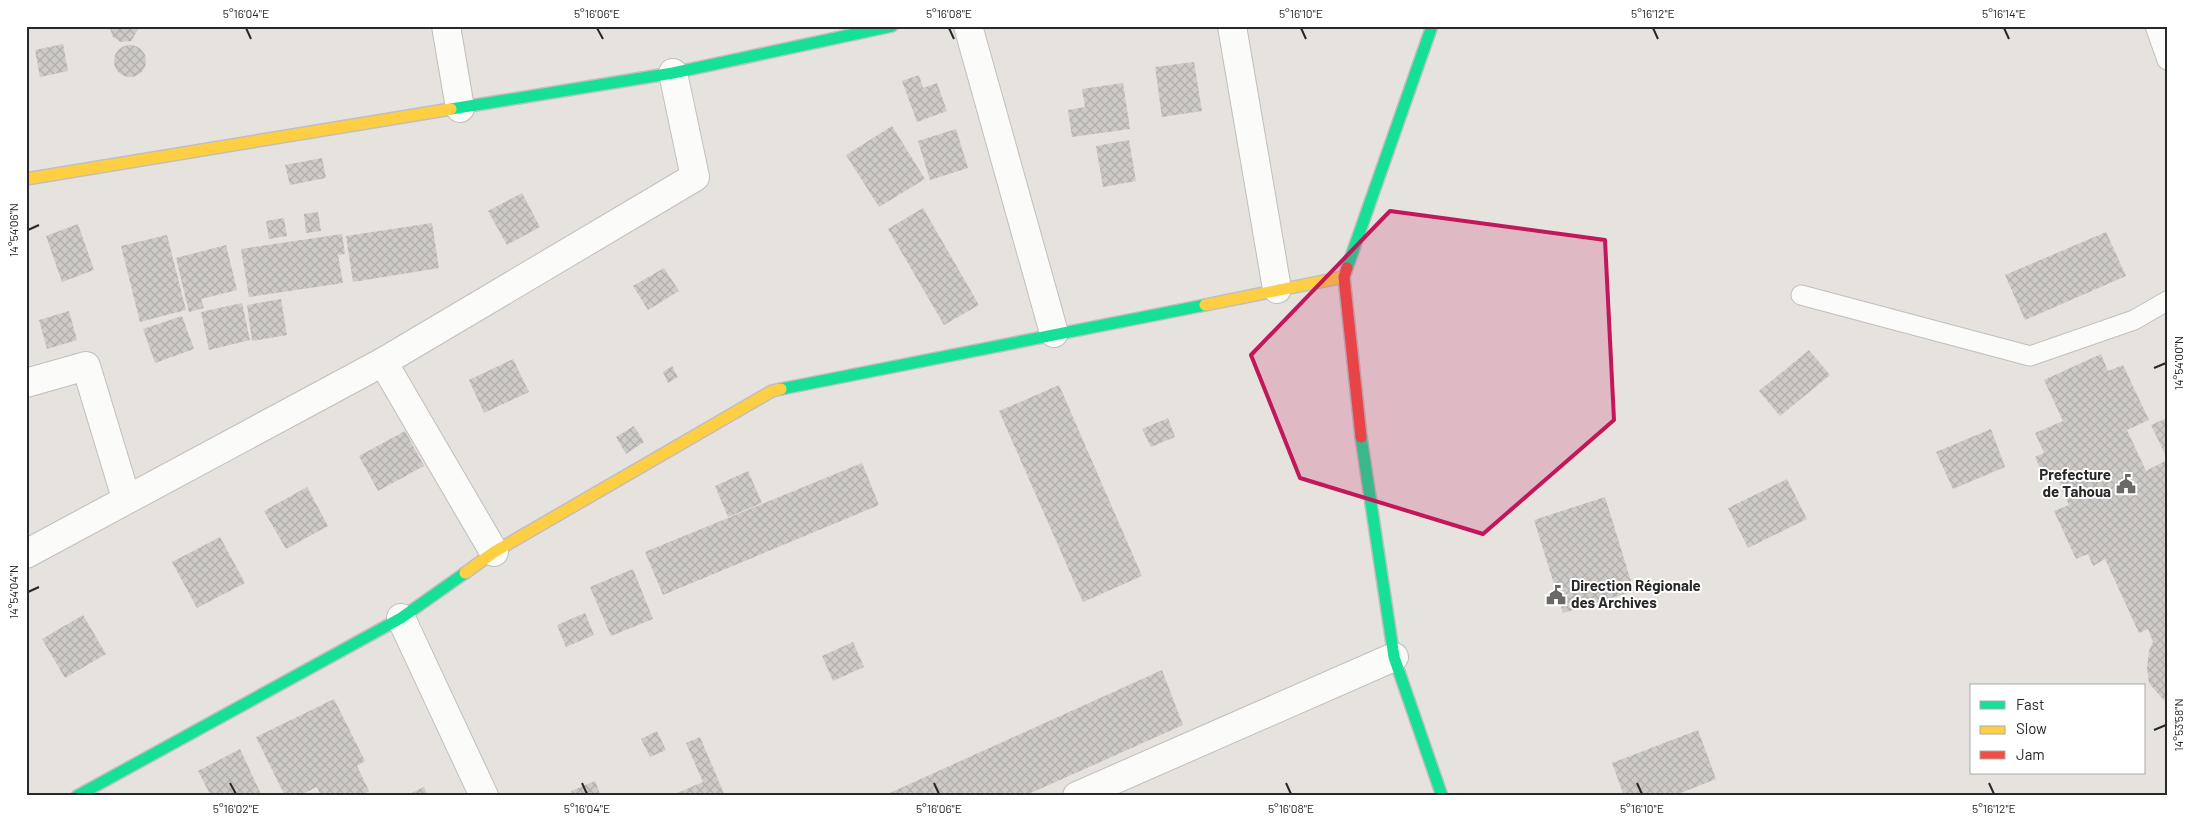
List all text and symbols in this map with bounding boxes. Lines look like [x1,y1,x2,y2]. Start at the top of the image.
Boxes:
text: 5°16'04"E [223,6,269,20]
text: 5°16'06"E [574,6,620,20]
text: 5°16'08"E [926,6,972,20]
text: 5°16'10"E [1279,6,1323,20]
text: 5°16'12"E [1631,6,1675,20]
text: 5°16'14"E [1982,6,2026,20]
text: 14°54'06"N [6,203,20,257]
text: 14°54'00"N [2171,336,2185,390]
place label: Prefecture de Tahoua [2039,465,2111,500]
public building icon: Prefecture de Tahoua [2115,473,2137,495]
text: 14°54'04"N [6,565,20,619]
place label: Direction Régionale des Archives [1571,576,1701,611]
public building icon: Direction Régionale des Archives [1545,584,1567,606]
legend [1970,684,2146,774]
text: Fast [2016,695,2044,713]
text: 14°53'58"N [2171,698,2185,752]
text: Slow [2016,719,2047,737]
text: Jam [2016,745,2045,763]
text: 5°16'02"E [213,801,259,815]
text: 5°16'04"E [564,801,610,815]
text: 5°16'06"E [916,801,962,815]
text: 5°16'08"E [1268,801,1314,815]
text: 5°16'10"E [1620,801,1664,815]
text: 5°16'12"E [1972,801,2016,815]

